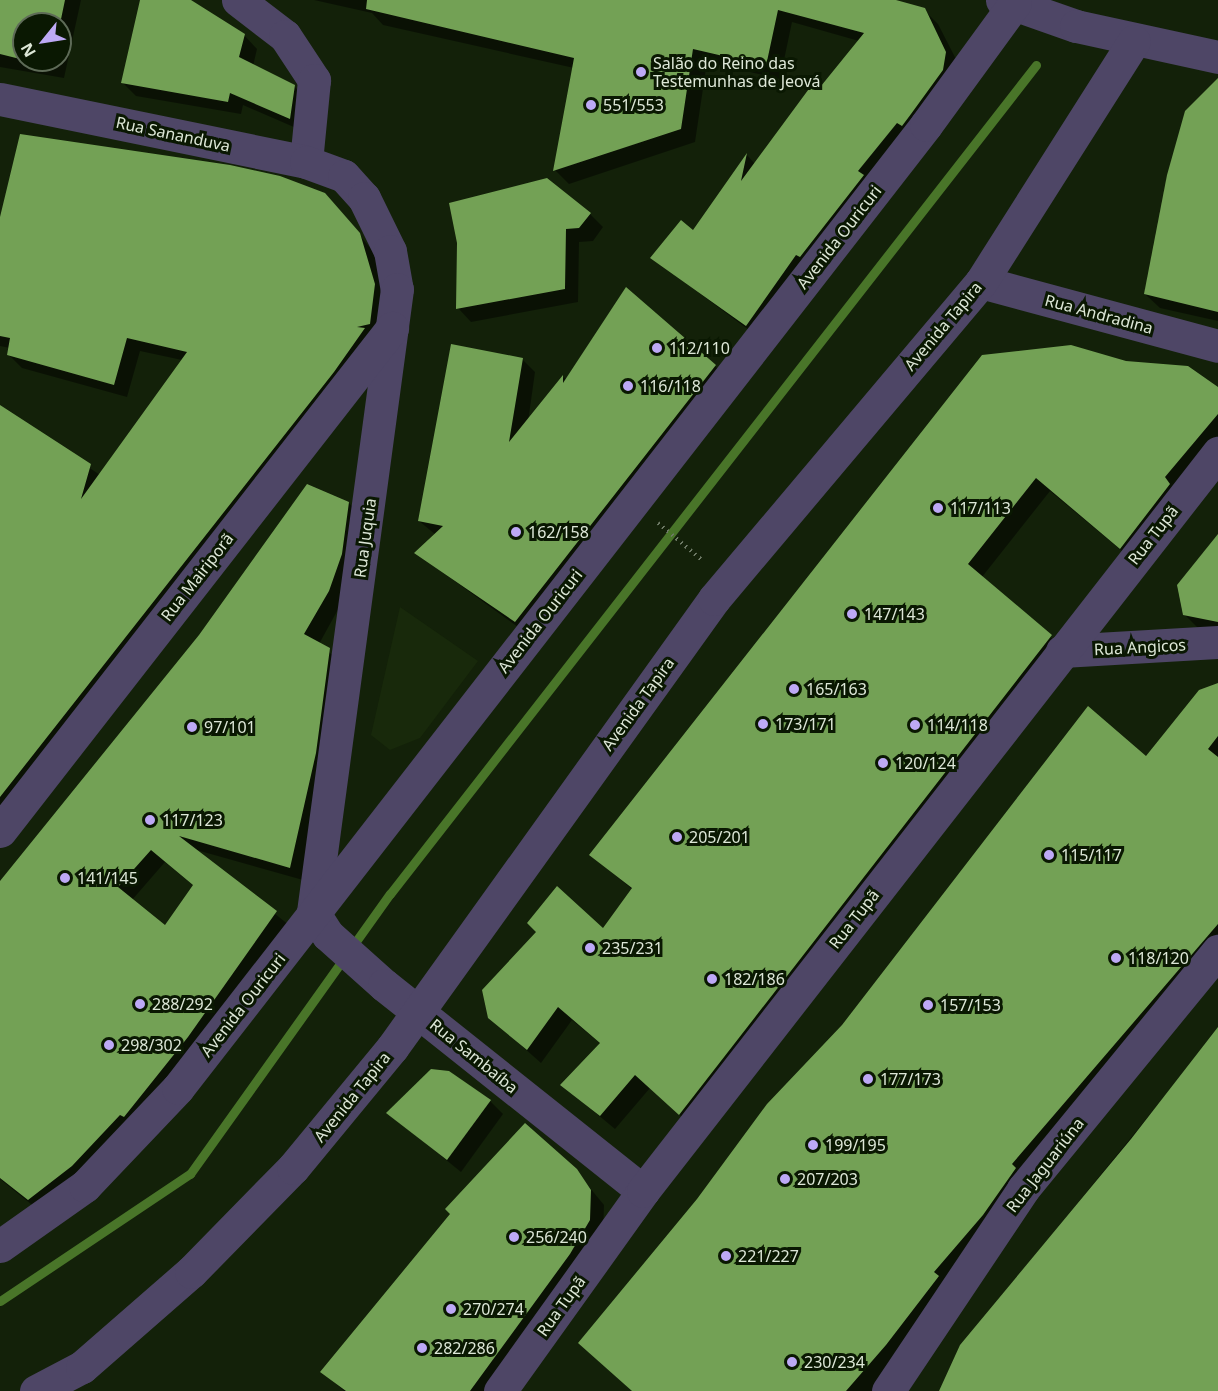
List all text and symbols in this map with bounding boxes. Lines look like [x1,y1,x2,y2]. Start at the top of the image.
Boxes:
north arrow [12,12,72,72]
text: N [15,39,41,61]
place label: Salão do Reino das Testemunhas de Jeová [653,53,821,91]
marker: Salão do Reino das Testemunhas de Jeová [634,65,648,79]
place label: 551/553 [603,95,664,115]
marker: 551/553 [584,98,598,112]
street label: Rua Sananduva [114,113,232,155]
street label: Avenida Ouricuri [793,182,885,292]
street label: Avenida Tapira [900,278,986,374]
street label: Rua Andradina [1043,290,1155,338]
place label: 112/110 [669,338,730,358]
marker: 112/110 [650,341,664,355]
place label: 116/118 [640,376,701,396]
marker: 116/118 [621,379,635,393]
street label: Rua Juquia [350,497,380,579]
place label: 117/113 [950,498,1011,518]
marker: 117/113 [931,501,945,515]
street label: Rua Tupã [1124,502,1182,568]
place label: 162/158 [528,522,589,542]
marker: 162/158 [509,525,523,539]
street label: Rua Mairiporã [157,529,237,625]
street label: Avenida Ouricuri [494,566,586,676]
place label: 147/143 [864,604,925,624]
marker: 147/143 [845,607,859,621]
street label: Rua Angicos [1094,635,1186,659]
street label: Avenida Tapira [598,654,678,754]
place label: 165/163 [806,679,867,699]
marker: 165/163 [787,682,801,696]
place label: 173/171 [775,714,836,734]
place label: 114/118 [927,715,988,735]
place label: 97/101 [204,717,256,737]
marker: 173/171 [756,717,770,731]
marker: 114/118 [908,718,922,732]
marker: 97/101 [185,720,199,734]
place label: 120/124 [895,753,956,773]
marker: 120/124 [876,756,890,770]
place label: 117/123 [162,810,223,830]
marker: 117/123 [143,813,157,827]
place label: 205/201 [689,827,750,847]
marker: 205/201 [670,830,684,844]
place label: 115/117 [1061,845,1122,865]
marker: 115/117 [1042,848,1056,862]
place label: 141/145 [77,868,138,888]
marker: 141/145 [58,871,72,885]
street label: Rua Tupã [825,886,883,952]
place label: 235/231 [602,938,663,958]
marker: 235/231 [583,941,597,955]
place label: 118/120 [1128,948,1189,968]
street label: Avenida Ouricuri [197,950,289,1060]
marker: 118/120 [1109,951,1123,965]
place label: 182/186 [724,969,785,989]
marker: 182/186 [705,972,719,986]
place label: 288/292 [152,994,213,1014]
place label: 157/153 [940,995,1001,1015]
marker: 288/292 [133,997,147,1011]
marker: 157/153 [921,998,935,1012]
street label: Rua Sambaíba [426,1015,522,1097]
place label: 298/302 [121,1035,182,1055]
marker: 298/302 [102,1038,116,1052]
street label: Avenida Tapira [310,1048,394,1146]
place label: 177/173 [880,1069,941,1089]
marker: 177/173 [861,1072,875,1086]
street label: Rua Jaguariúna [1002,1114,1088,1216]
place label: 199/195 [825,1135,886,1155]
marker: 199/195 [806,1138,820,1152]
place label: 207/203 [797,1169,858,1189]
marker: 207/203 [778,1172,792,1186]
place label: 256/240 [526,1227,587,1247]
marker: 256/240 [507,1230,521,1244]
place label: 221/227 [738,1246,799,1266]
marker: 221/227 [719,1249,733,1263]
street label: Rua Tupã [533,1272,589,1340]
place label: 270/274 [463,1299,524,1319]
marker: 270/274 [444,1302,458,1316]
place label: 282/286 [434,1338,495,1358]
marker: 282/286 [415,1341,429,1355]
place label: 230/234 [804,1352,865,1372]
marker: 230/234 [785,1355,799,1369]

